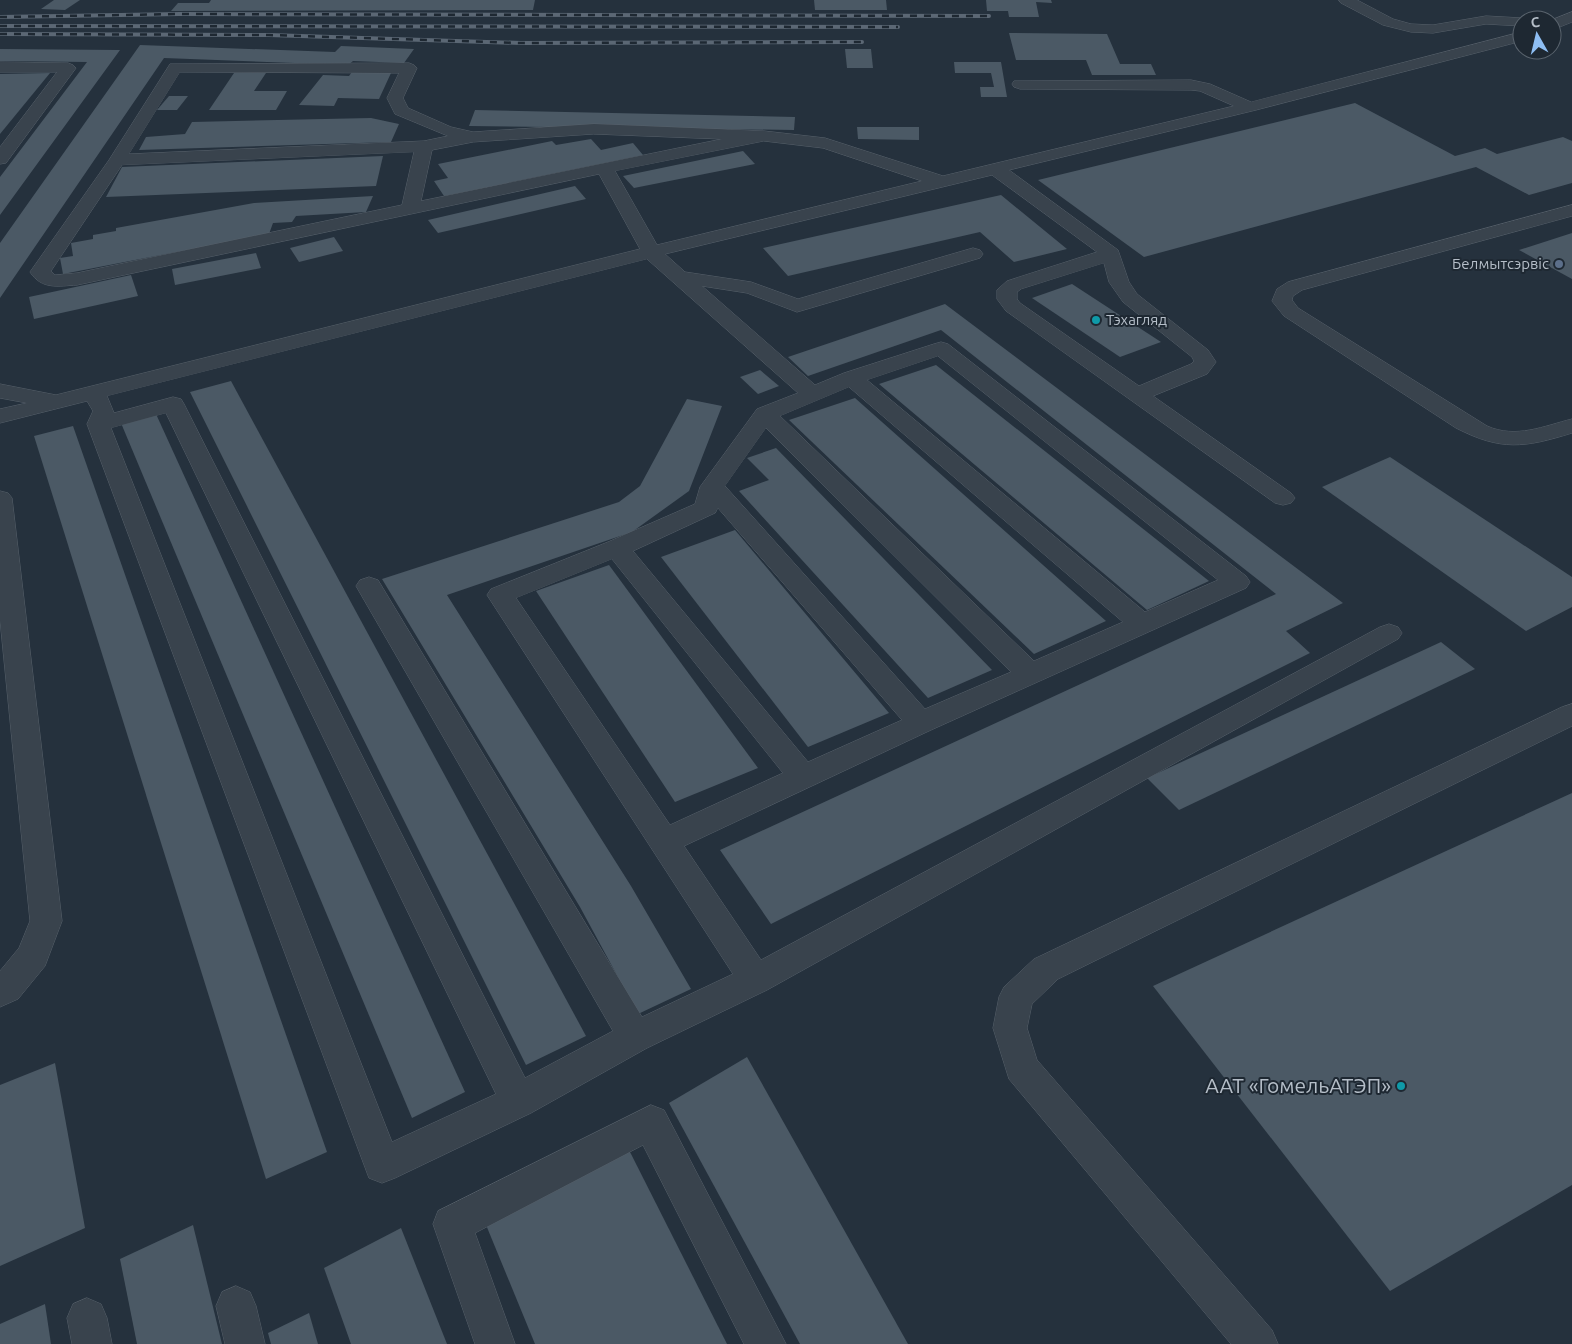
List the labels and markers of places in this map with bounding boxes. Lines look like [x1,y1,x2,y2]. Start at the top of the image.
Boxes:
place label: Белмытсэрвіс [1452,255,1549,272]
marker: Белмытсэрвіс [1553,258,1565,270]
place label: Тэхагляд [1106,311,1167,328]
marker: Тэхагляд [1090,314,1102,326]
place label: ААТ «ГомельАТЭП» [1205,1073,1391,1097]
marker: ААТ «ГомельАТЭП» [1395,1080,1407,1092]

